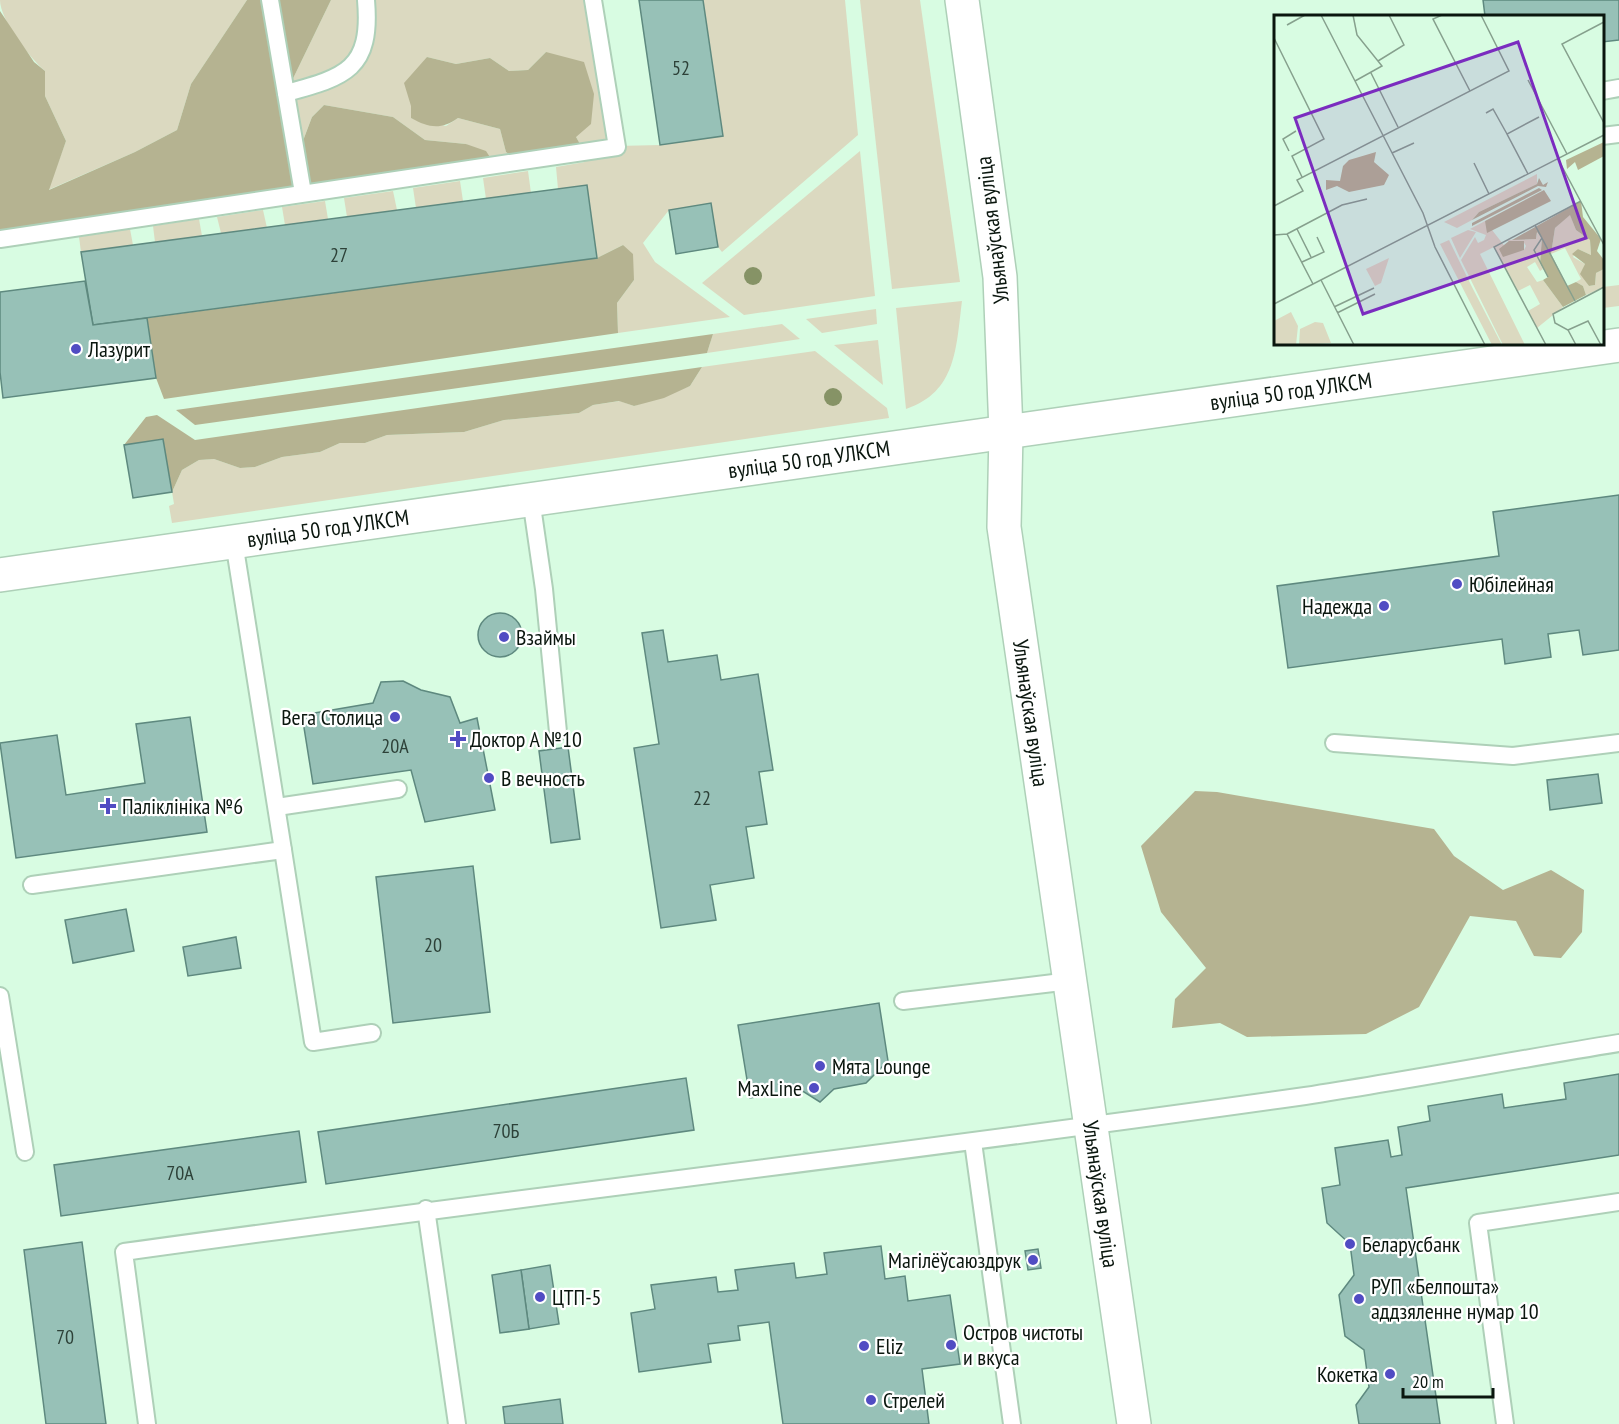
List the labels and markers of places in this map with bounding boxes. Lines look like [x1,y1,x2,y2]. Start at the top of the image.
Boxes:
place label: Лазурит [87,335,151,363]
marker: Лазурит [69,342,83,356]
place label: Юбілейная [1469,570,1554,598]
marker: Юбілейная [1450,577,1464,591]
place label: Надежда [1302,592,1372,620]
marker: Надежда [1377,599,1391,613]
place label: Взаймы [516,623,576,651]
marker: Взаймы [497,630,511,644]
place label: Вега Столица [281,703,383,731]
marker: Вега Столица [388,710,402,724]
place label: Доктор А №10 [470,725,582,753]
marker: Доктор А №10 [451,732,465,746]
place label: В вечность [501,764,585,792]
marker: В вечность [482,771,496,785]
place label: Паліклініка №6 [122,792,243,820]
marker: Паліклініка №6 [99,797,117,815]
place label: Мята Lounge [832,1052,931,1080]
marker: Мята Lounge [813,1059,827,1073]
place label: MaxLine [737,1074,802,1102]
marker: MaxLine [807,1081,821,1095]
place label: Беларусбанк [1362,1230,1460,1258]
marker: Беларусбанк [1343,1237,1357,1251]
place label: Магілёўсаюздрук [888,1246,1021,1274]
marker: Магілёўсаюздрук [1026,1253,1040,1267]
place label: РУП «Белпошта» аддзяленне нумар 10 [1371,1272,1539,1325]
place label: ЦТП-5 [552,1283,601,1311]
marker: ЦТП-5 [533,1290,547,1304]
marker: РУП «Белпошта» аддзяленне нумар 10 [1352,1292,1366,1306]
place label: Остров чистоты и вкуса [963,1318,1083,1371]
place label: Eliz [876,1332,903,1360]
marker: Остров чистоты и вкуса [944,1338,958,1352]
marker: Eliz [857,1339,871,1353]
place label: Кокетка [1317,1360,1378,1388]
marker: Кокетка [1383,1367,1397,1381]
place label: Стрелей [883,1386,945,1414]
marker: Стрелей [864,1393,878,1407]

